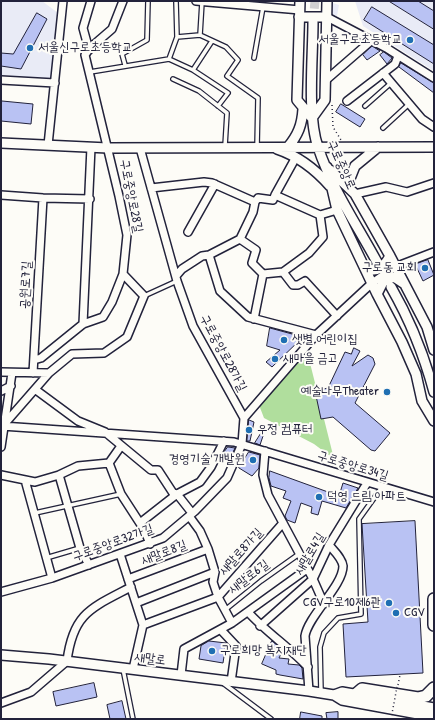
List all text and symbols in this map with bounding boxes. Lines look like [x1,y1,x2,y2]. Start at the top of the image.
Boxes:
place label: 서울구로초등학교 [318,32,402,48]
marker: 서울구로초등학교 [405,35,415,45]
place label: 서울신구로초등학교 [38,40,132,56]
marker: 서울신구로초등학교 [25,43,35,53]
street label: 구로중앙로 [323,138,359,192]
street label: 구로중앙로28길 [116,158,146,234]
street label: 공원로7길 [17,260,35,310]
place label: 구로동 교회 [362,260,417,276]
marker: 구로동 교회 [420,263,430,273]
street label: 구로중앙로28가길 [196,312,250,394]
place label: 샛별 어린이집 [292,332,358,348]
marker: 샛별 어린이집 [279,335,289,345]
place label: 새마을 금고 [283,351,338,367]
marker: 새마을 금고 [270,354,280,364]
place label: 예술나무Theater [301,384,379,400]
marker: 예술나무Theater [382,387,392,397]
place label: 우정 컴퓨터 [257,422,312,438]
marker: 우정 컴퓨터 [244,425,254,435]
street label: 구로중앙로34길 [316,448,390,484]
place label: 경영기술 개발원 [169,452,245,468]
marker: 경영기술 개발원 [248,455,258,465]
place label: 덕영 드림 아파트 [327,489,406,505]
marker: 덕영 드림 아파트 [314,492,324,502]
street label: 구로중앙로32가길 [70,521,156,565]
street label: 새말로8가길 [216,525,266,579]
street label: 새말로4길 [291,530,329,578]
street label: 새말로8길 [139,537,189,569]
street label: 새말로6길 [226,557,272,597]
place label: CGV구로10제6관 [303,595,381,611]
marker: CGV구로10제6관 [384,598,394,608]
place label: CGV [404,605,425,621]
marker: CGV [391,608,401,618]
place label: 구로희망 복지재단 [220,643,307,659]
marker: 구로희망 복지재단 [207,646,217,656]
street label: 새말로 [133,649,167,669]

